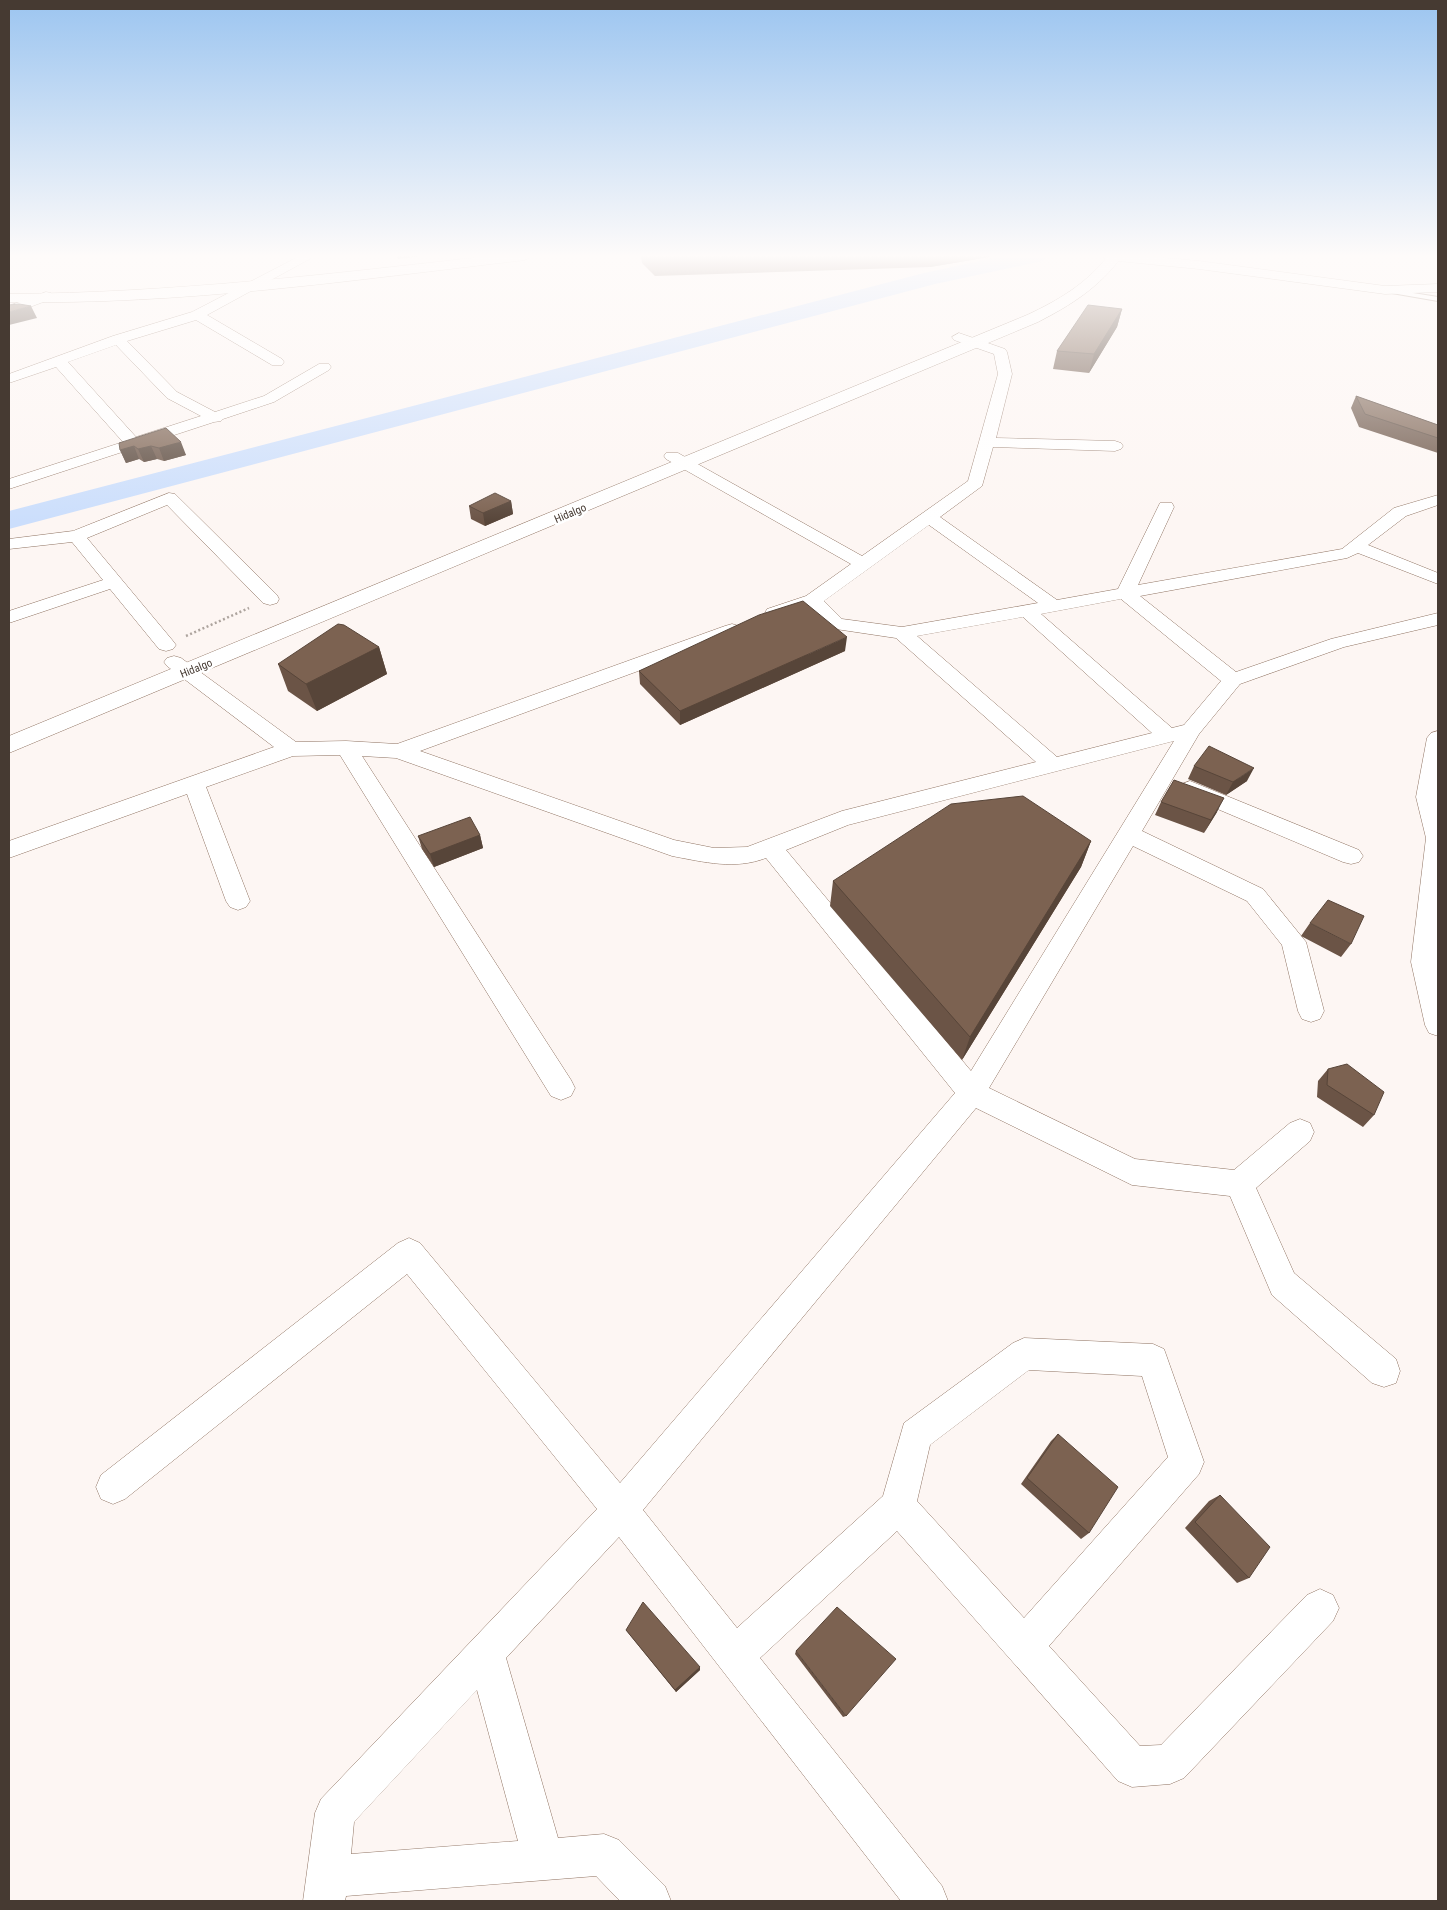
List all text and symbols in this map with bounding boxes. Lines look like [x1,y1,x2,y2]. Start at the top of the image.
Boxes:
street label: Hidalgo [552,501,589,526]
street label: Hidalgo [178,656,215,681]

